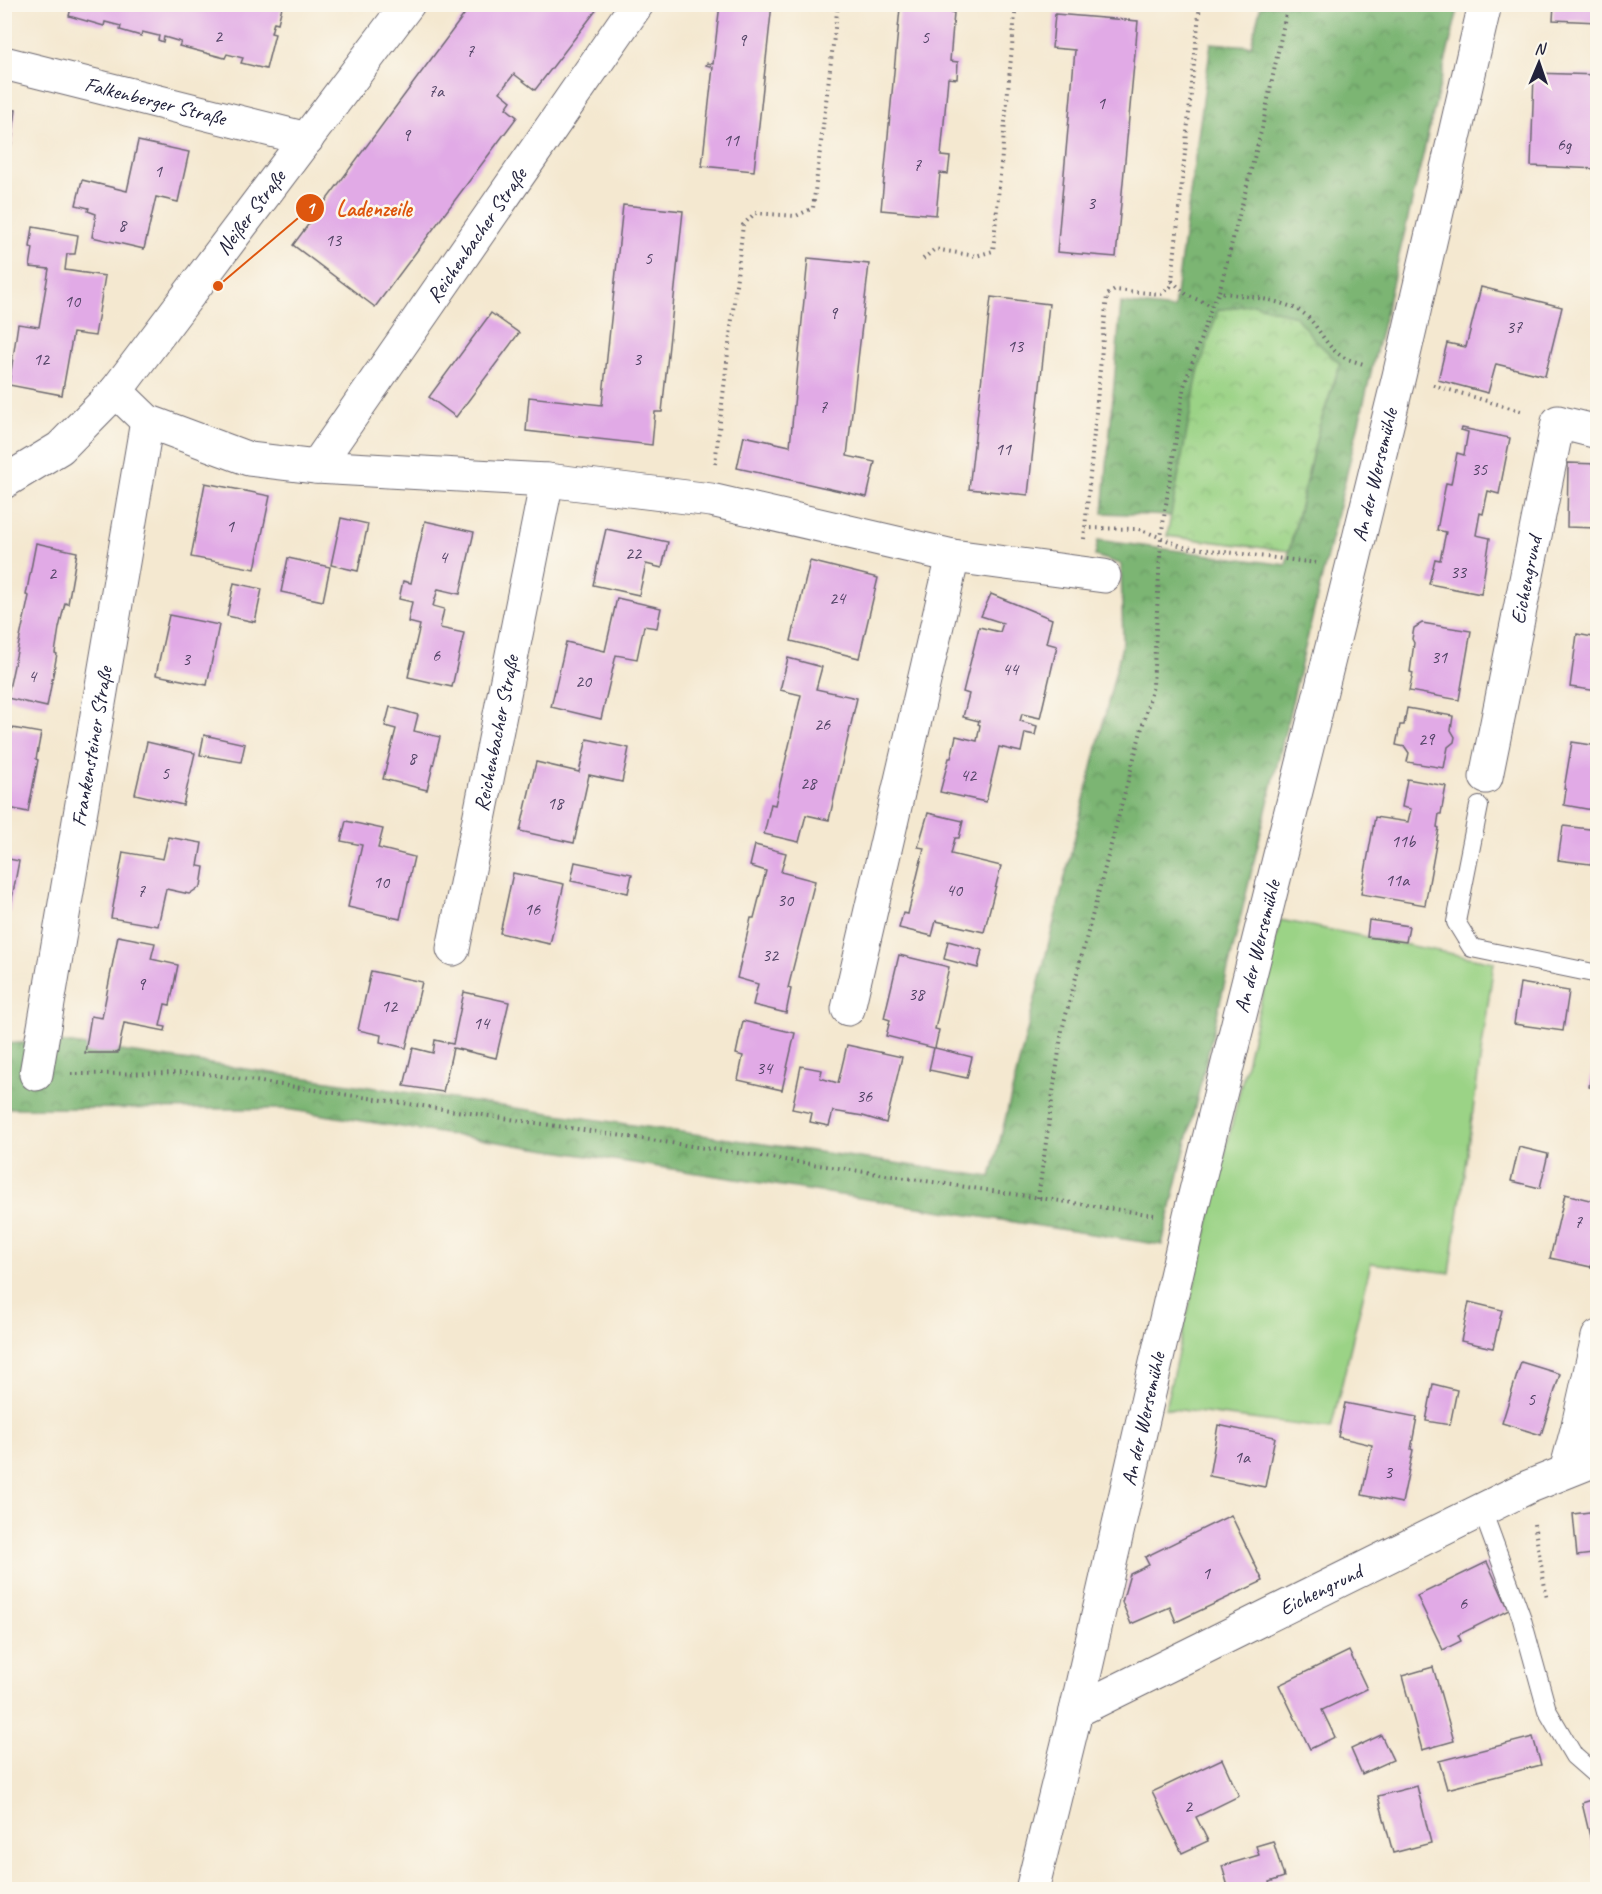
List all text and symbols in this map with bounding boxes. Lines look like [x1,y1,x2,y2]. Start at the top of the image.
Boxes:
house number: 2 [214,25,224,47]
house number: 5 [921,26,930,48]
house number: 9 [738,29,748,51]
north arrow [1509,33,1569,93]
text: N [1534,39,1548,59]
house number: 7 [466,40,475,62]
street label: Falkenberger Straße [82,71,231,132]
house number: 7a [428,80,445,102]
house number: 1 [1097,92,1106,114]
house number: 9 [402,124,412,146]
house number: 11 [723,129,740,151]
house number: 6g [1557,133,1573,155]
house number: 7 [913,154,922,176]
house number: 1 [154,160,163,182]
street label: Reichenbacher Straße [421,161,534,308]
street label: Neißer Straße [210,163,292,260]
callout: Ladenzeile [295,188,424,228]
house number: 3 [1087,192,1097,214]
text: Ladenzeile [336,195,413,223]
text: 1 [306,197,316,219]
house number: 8 [118,214,128,236]
house number: 13 [325,229,343,251]
house number: 5 [644,247,653,269]
house number: 10 [64,290,82,312]
house number: 9 [829,302,839,324]
house number: 37 [1506,316,1523,338]
house number: 13 [1007,335,1025,357]
house number: 12 [33,348,51,370]
house number: 3 [633,348,643,370]
house number: 7 [819,396,828,418]
street label: An der Wersemühle [1346,404,1404,544]
house number: 11 [995,438,1012,460]
house number: 35 [1471,458,1488,480]
house number: 1 [226,515,235,537]
street label: Eichengrund [1504,530,1548,626]
house number: 22 [625,542,643,564]
house number: 4 [439,546,449,568]
house number: 33 [1450,561,1468,583]
house number: 2 [48,562,58,584]
house number: 24 [829,587,847,609]
house number: 6 [432,644,441,666]
house number: 31 [1431,646,1448,668]
house number: 3 [182,648,192,670]
street label: Reichenbacher Straße [468,651,525,813]
house number: 44 [1002,658,1020,680]
street label: Frankensteiner Straße [65,663,118,829]
house number: 4 [28,665,38,687]
house number: 20 [575,670,593,692]
house number: 26 [814,713,831,735]
house number: 29 [1418,728,1436,750]
house number: 8 [408,747,418,769]
house number: 5 [161,762,170,784]
house number: 42 [960,764,978,786]
house number: 28 [800,772,818,794]
house number: 18 [547,792,565,814]
house number: 11b [1391,830,1416,852]
house number: 11a [1385,869,1410,891]
house number: 10 [373,871,391,893]
street label: An der Wersemühle [1228,875,1287,1016]
house number: 40 [946,879,964,901]
house number: 7 [137,880,146,902]
house number: 30 [777,889,795,911]
house number: 16 [524,898,541,920]
house number: 32 [762,944,780,966]
house number: 9 [137,973,147,995]
house number: 38 [908,983,926,1005]
house number: 12 [381,995,399,1017]
house number: 14 [473,1012,491,1034]
house number: 34 [756,1057,774,1079]
house number: 36 [856,1085,873,1107]
house number: 7 [1574,1211,1583,1233]
street label: An der Wersemühle [1115,1348,1171,1488]
house number: 5 [1527,1388,1536,1410]
house number: 1a [1234,1446,1251,1468]
house number: 3 [1384,1461,1394,1483]
street label: Eichengrund [1275,1557,1370,1621]
house number: 1 [1202,1562,1211,1584]
house number: 6 [1459,1592,1468,1614]
house number: 2 [1184,1795,1194,1817]

